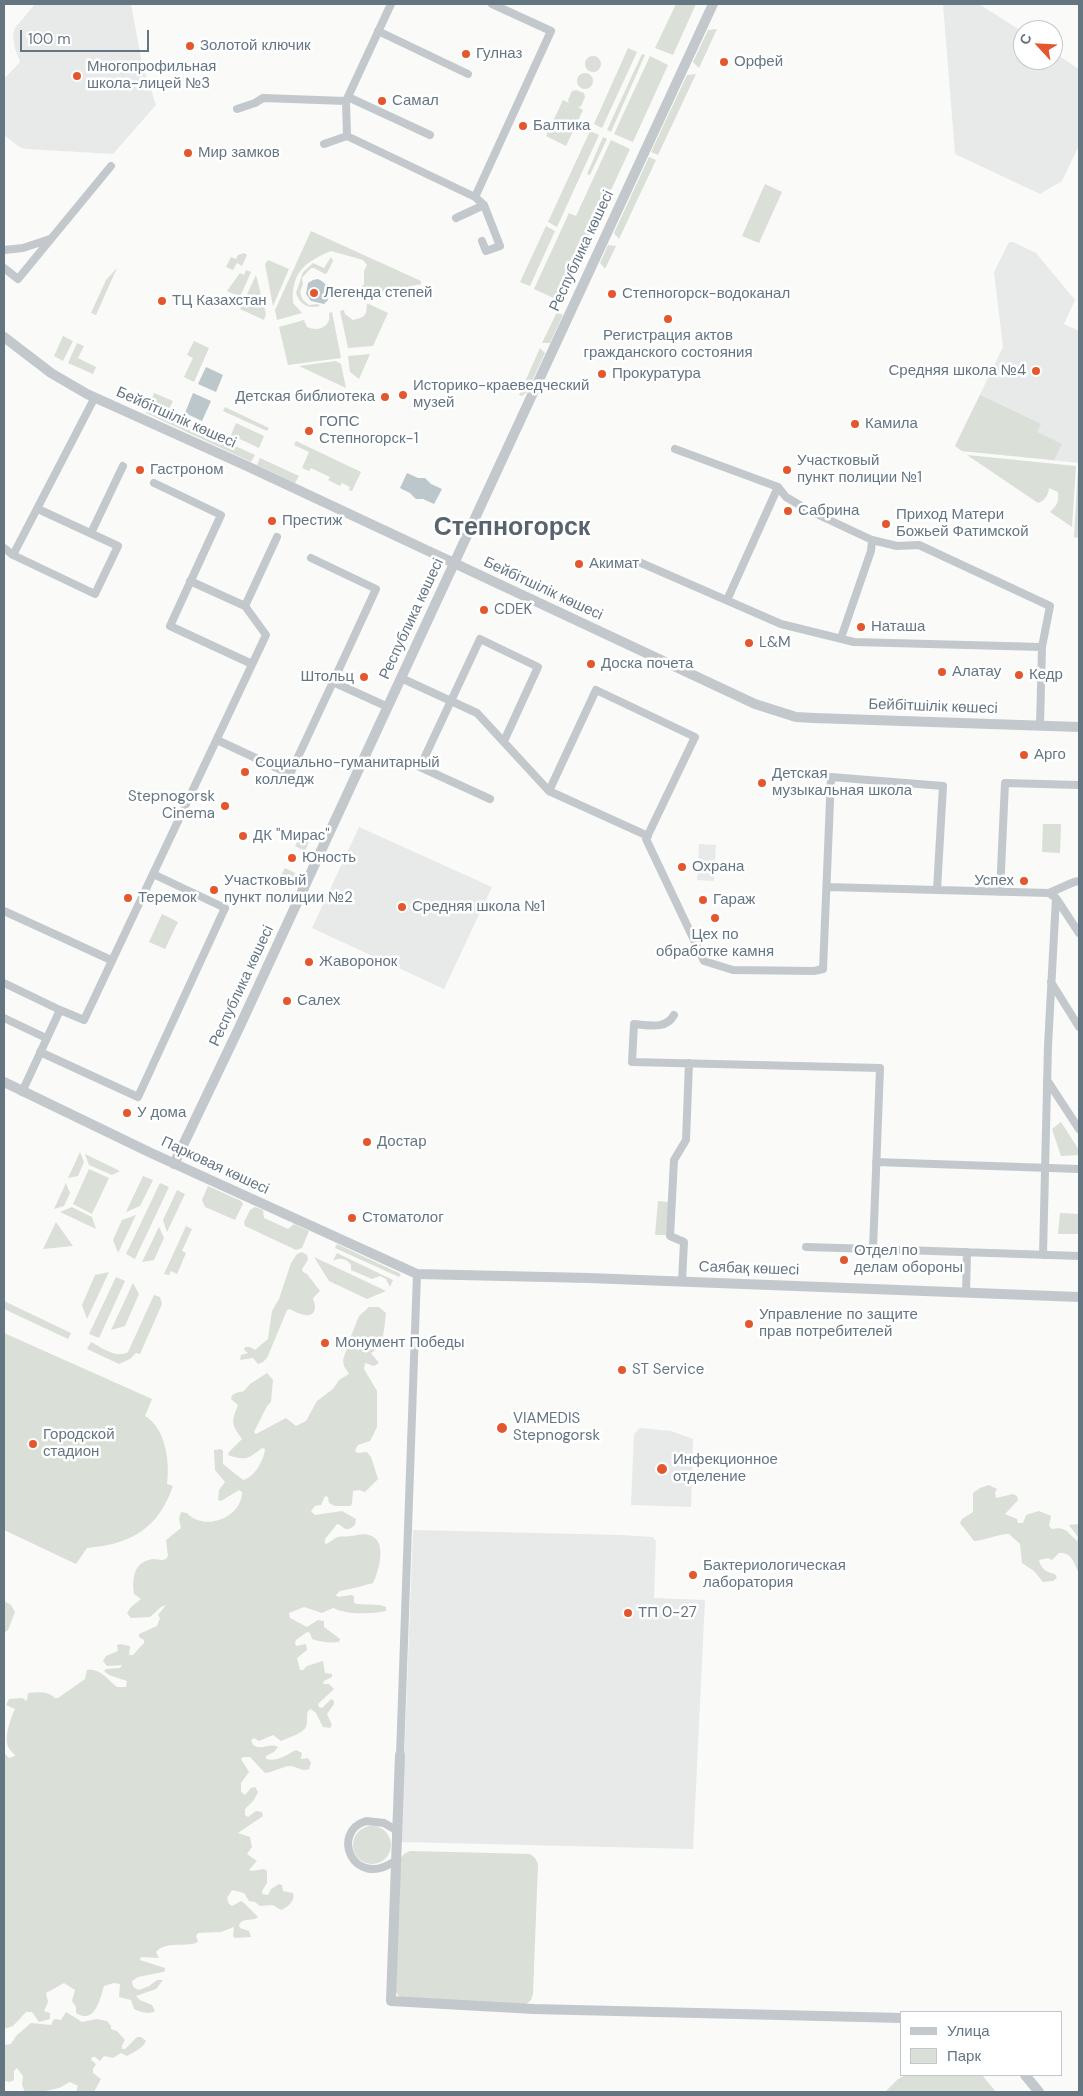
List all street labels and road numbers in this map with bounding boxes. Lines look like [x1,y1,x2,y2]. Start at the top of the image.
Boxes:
street label: Республика көшесі [546,188,618,314]
street label: Бейбітшілік көшесі [113,383,239,453]
street label: Бейбітшілік көшесі [481,553,605,625]
street label: Республика көшесі [376,556,448,682]
street label: Бейбітшілік көшесі [868,696,998,718]
street label: Республика көшесі [206,923,278,1049]
street label: Парковая көшесі [158,1133,272,1199]
street label: Саябақ көшесі [698,1258,800,1280]

